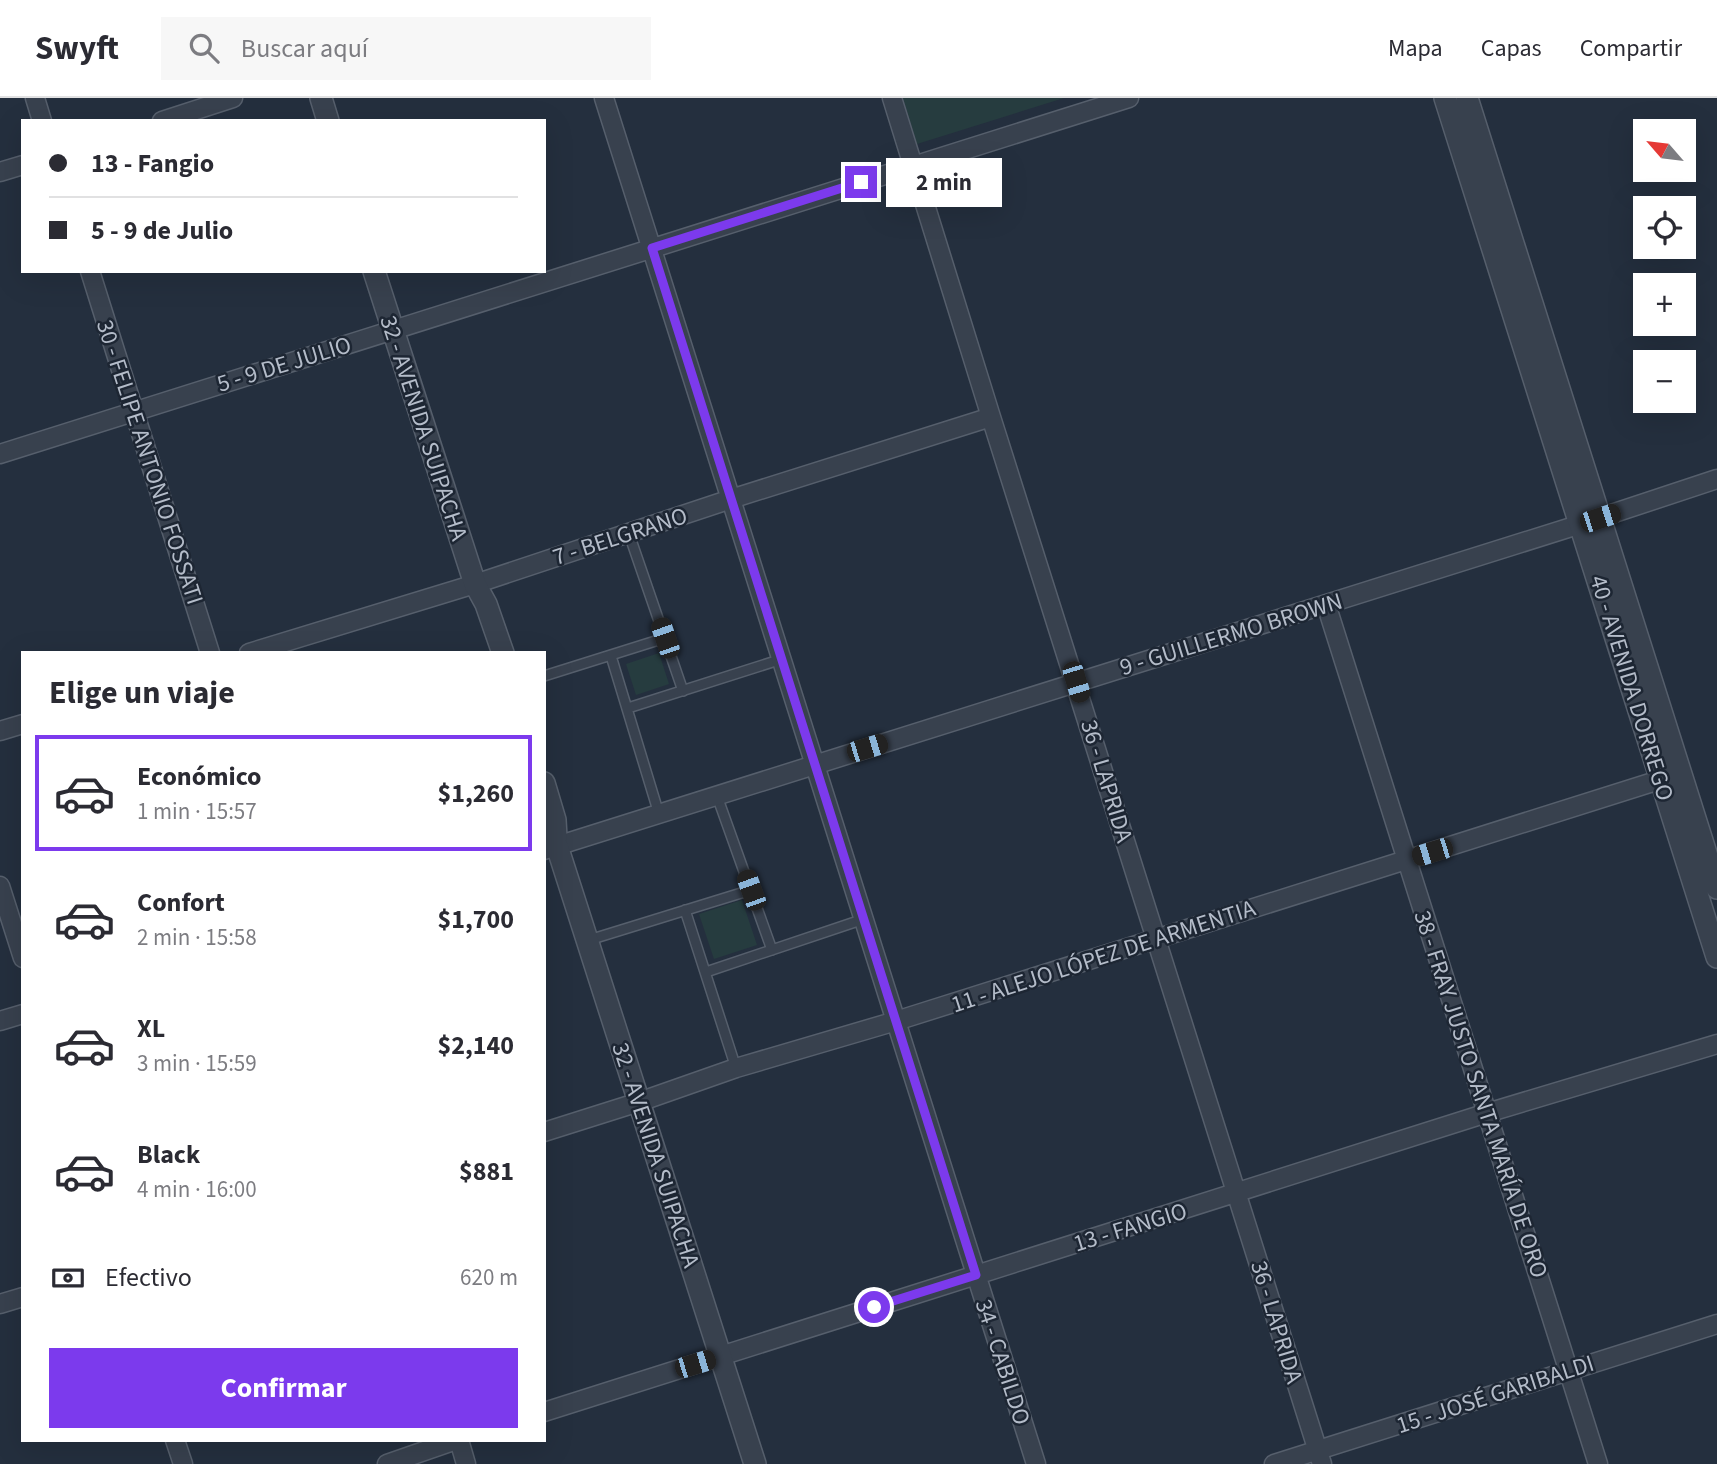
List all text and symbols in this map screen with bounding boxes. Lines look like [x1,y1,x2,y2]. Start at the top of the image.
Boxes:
search box [161,17,651,80]
text: Swyft [35,25,119,72]
icon: search [185,29,223,67]
text: Buscar aquí [241,30,368,67]
text: Mapa [1388,31,1443,66]
text: Capas [1481,31,1542,66]
text: Compartir [1580,31,1682,66]
north arrow [1633,119,1696,182]
map controls [1633,119,1696,413]
text: 13 - Fangio [91,145,214,182]
callout: 2 min [886,158,1001,206]
route end [845,166,877,198]
text: 2 min [916,166,972,199]
button: locate [1633,196,1696,259]
text: 5 - 9 de Julio [91,212,233,249]
button: + [1633,273,1696,336]
street label: 32 - AVENIDA SUIPACHA [371,311,476,545]
street label: 30 - FELIPE ANTONIO FOSSATI [87,315,212,609]
street label: 5 - 9 DE JULIO [213,327,356,402]
button: − [1633,350,1696,413]
street label: 7 - BELGRANO [548,498,692,575]
car [1577,502,1624,534]
street label: 40 - AVENIDA DORREGO [1581,571,1682,805]
street label: 9 - GUILLERMO BROWN [1115,584,1347,685]
car [649,615,682,661]
car [1060,659,1093,705]
text: Elige un viaje [49,670,235,716]
street label: 36 - LAPRIDA [1071,715,1142,847]
car [844,732,891,764]
text: Económico [137,758,262,795]
icon: car [53,762,116,825]
text: $1,260 [438,775,514,812]
text: 1 min · 15:57 [137,795,257,828]
car [1409,836,1456,868]
car [734,867,769,913]
text: Confort [137,884,225,921]
icon: car [53,888,116,951]
street label: 11 - ALEJO LÓPEZ DE ARMENTIA [946,891,1260,1022]
text: $1,700 [438,901,514,938]
street label: 38 - FRAY JUSTO SANTA MARÍA DE ORO [1404,906,1557,1282]
text: 2 min · 15:58 [137,921,257,954]
text: XL [137,1010,165,1047]
icon: car [53,1014,116,1077]
text: $2,140 [438,1027,514,1064]
street label: 32 - AVENIDA SUIPACHA [603,1038,708,1272]
text: 3 min · 15:59 [137,1047,257,1080]
text: Black [137,1136,200,1173]
icon: car [53,1140,116,1203]
text: $881 [459,1153,514,1190]
text: 4 min · 16:00 [137,1173,257,1206]
street label: 13 - FANGIO [1069,1194,1191,1261]
street label: 36 - LAPRIDA [1241,1256,1312,1388]
icon: cash [49,1259,87,1297]
text: Efectivo [105,1259,192,1296]
text: 620 m [460,1261,518,1294]
route start [858,1291,890,1323]
street label: 34 - CABILDO [966,1295,1039,1430]
street label: 15 - JOSÉ GARIBALDI [1392,1346,1599,1443]
button: Confirmar [49,1348,518,1428]
car [672,1348,719,1380]

